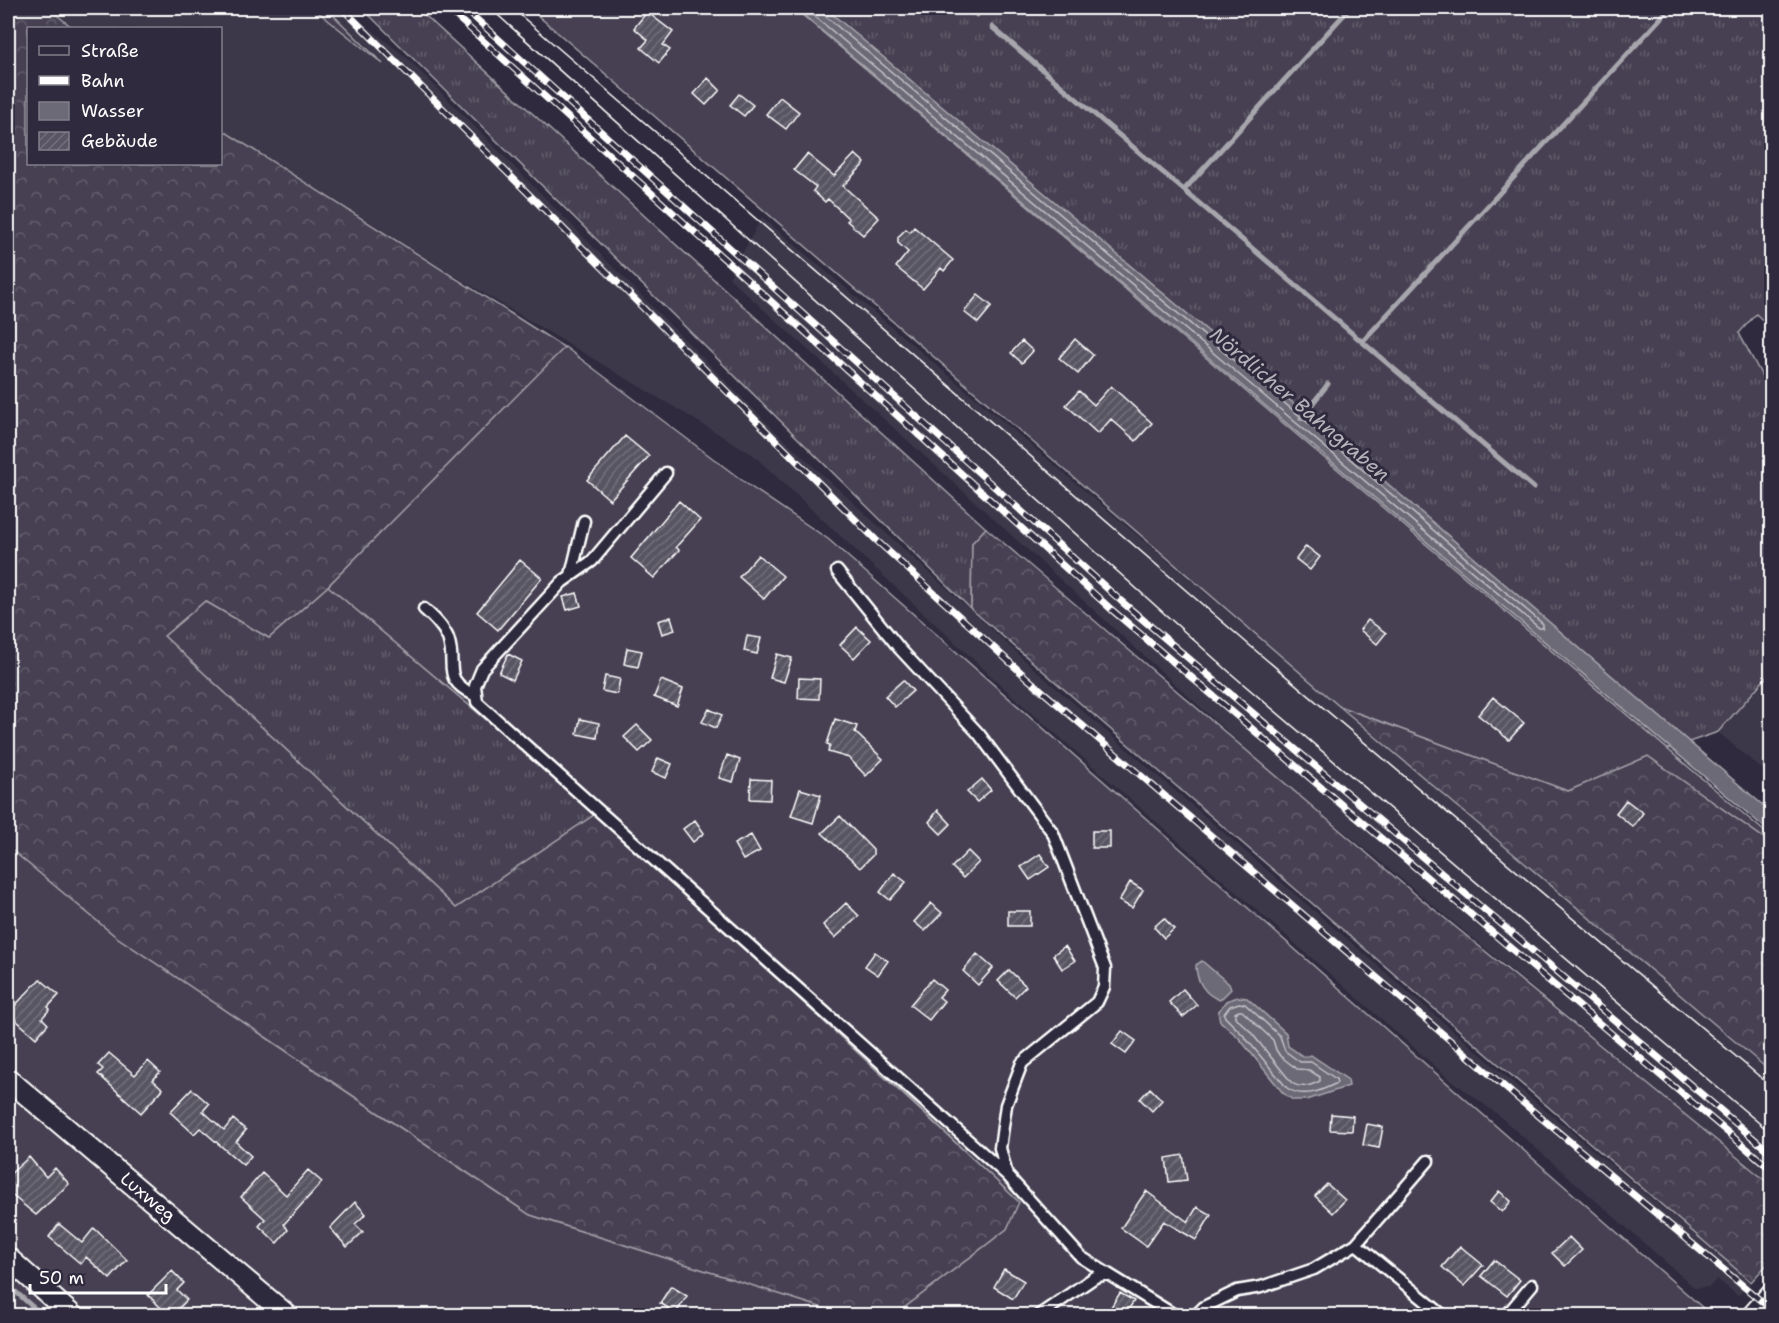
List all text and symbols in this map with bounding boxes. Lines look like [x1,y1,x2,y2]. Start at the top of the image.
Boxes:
legend [27,27,222,165]
text: Straße [81,39,139,63]
text: Bahn [81,69,125,93]
text: Wasser [81,99,144,123]
text: Gebäude [81,129,158,153]
water label: Nördlicher Bahngraben [1205,321,1395,487]
street label: Luxweg [115,1167,181,1227]
scale bar [30,1257,166,1295]
text: 50 m [39,1266,84,1290]

